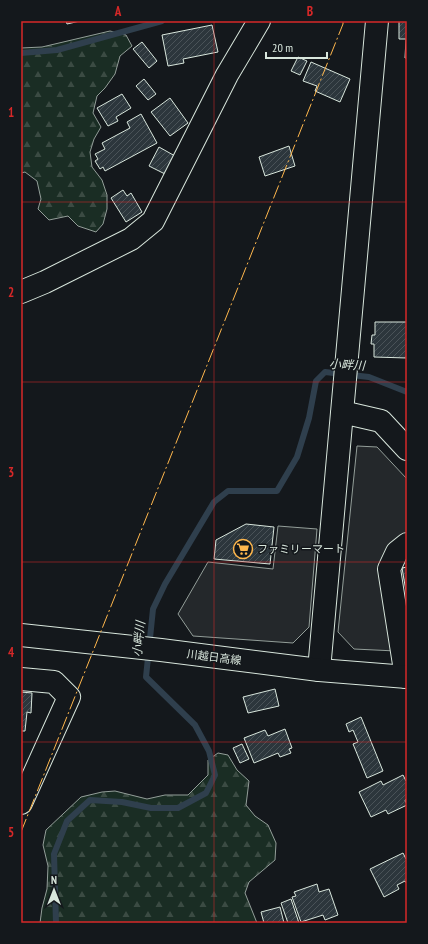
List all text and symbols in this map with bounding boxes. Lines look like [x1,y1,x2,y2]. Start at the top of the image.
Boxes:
text: A [114,3,122,20]
text: B [307,3,313,20]
scale bar [266,34,327,60]
text: 20 m [272,40,293,55]
text: 1 [8,104,14,121]
text: 2 [8,284,14,301]
water label: 小畔川 [329,356,367,373]
text: 3 [8,464,14,481]
supermarket icon: ファミリーマート [232,538,254,560]
place label: ファミリーマート [257,542,345,556]
water label: 小畔川 [129,618,148,658]
text: 4 [8,644,15,661]
street label: 川越日高線 [186,647,242,667]
text: 5 [8,824,14,841]
north arrow [34,870,74,910]
text: N [51,873,57,887]

